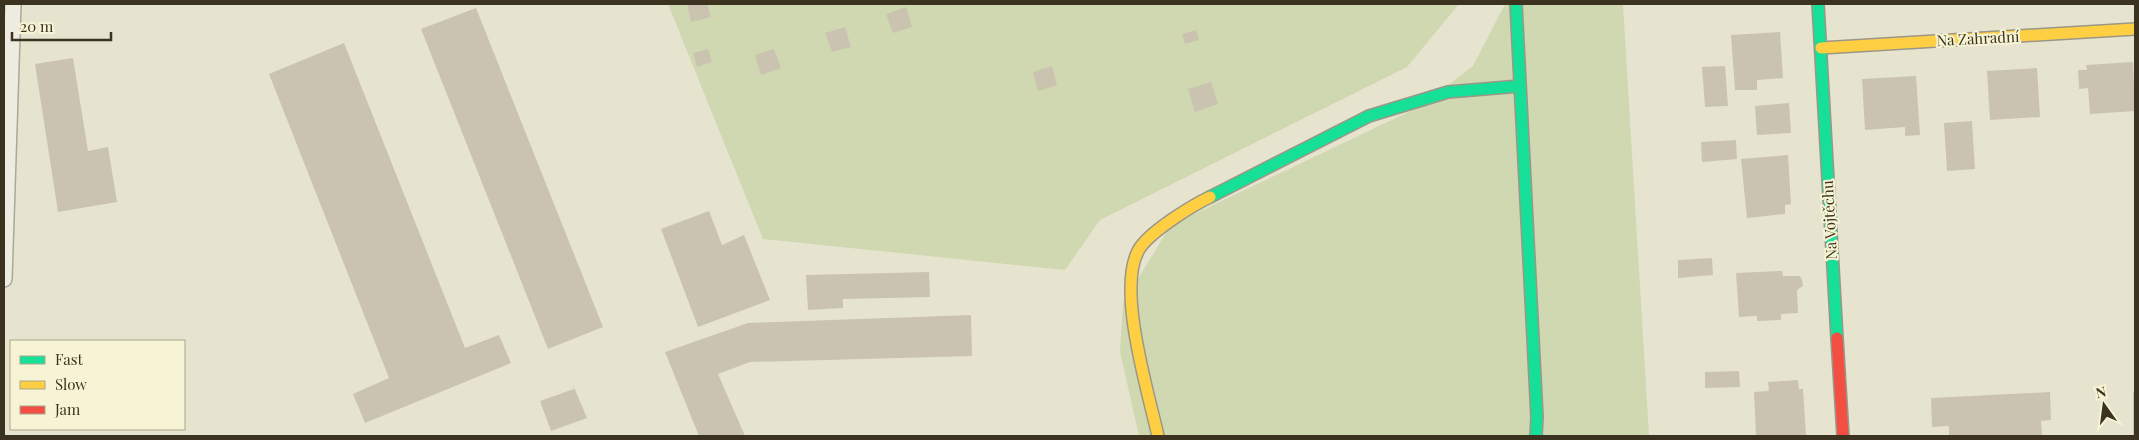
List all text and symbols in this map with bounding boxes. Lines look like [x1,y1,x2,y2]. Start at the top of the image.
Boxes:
scale bar [12,10,111,42]
text: 20 m [20,16,54,36]
street label: Na Zahradní [1936,26,2020,50]
street label: Na Vojtěchu [1817,180,1841,260]
legend [10,340,185,430]
text: Fast [55,349,84,369]
text: Slow [55,374,87,394]
north arrow [2079,380,2129,430]
text: N [2094,381,2108,402]
text: Jam [54,399,81,419]

